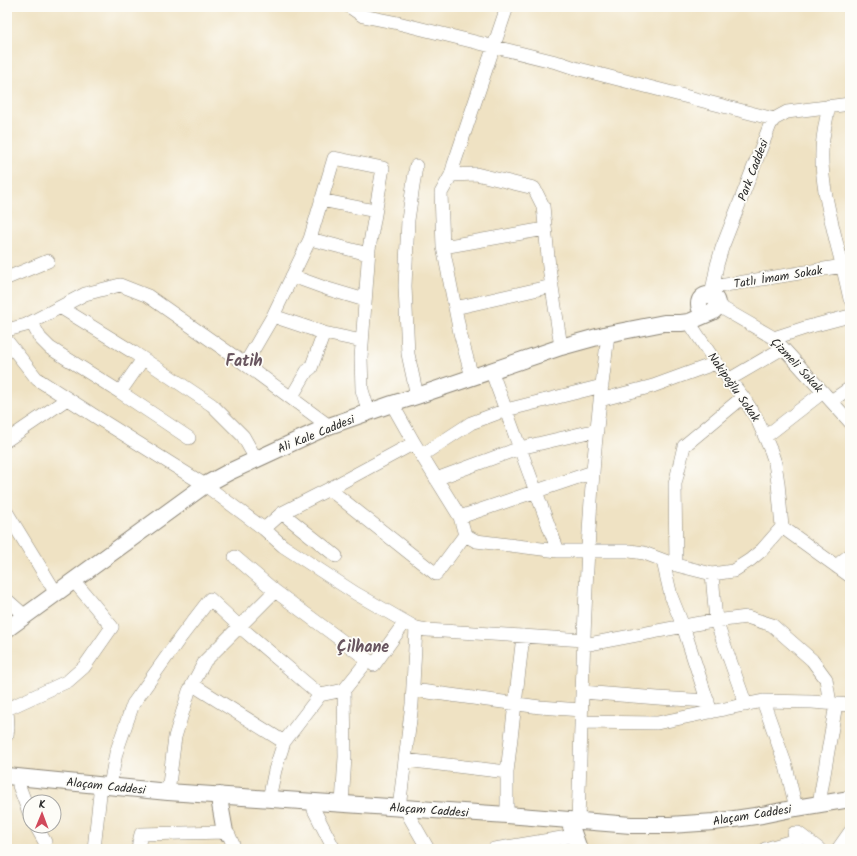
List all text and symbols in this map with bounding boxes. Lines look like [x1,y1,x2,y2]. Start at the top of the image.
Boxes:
street label: Park Caddesi [733,135,774,204]
street label: Tatlı İmam Sokak [732,261,824,294]
street label: Çizmeli Sokak [766,333,828,398]
district label: Fatih [225,349,263,374]
street label: Nakipoğlu Sokak [702,349,765,426]
street label: Ali Kale Caddesi [275,410,359,459]
district label: Çilhane [337,635,389,660]
street label: Alaçam Caddesi [65,773,148,800]
north arrow [22,794,62,834]
text: K [39,796,46,814]
street label: Alaçam Caddesi [389,798,470,823]
street label: Alaçam Caddesi [711,800,794,831]

